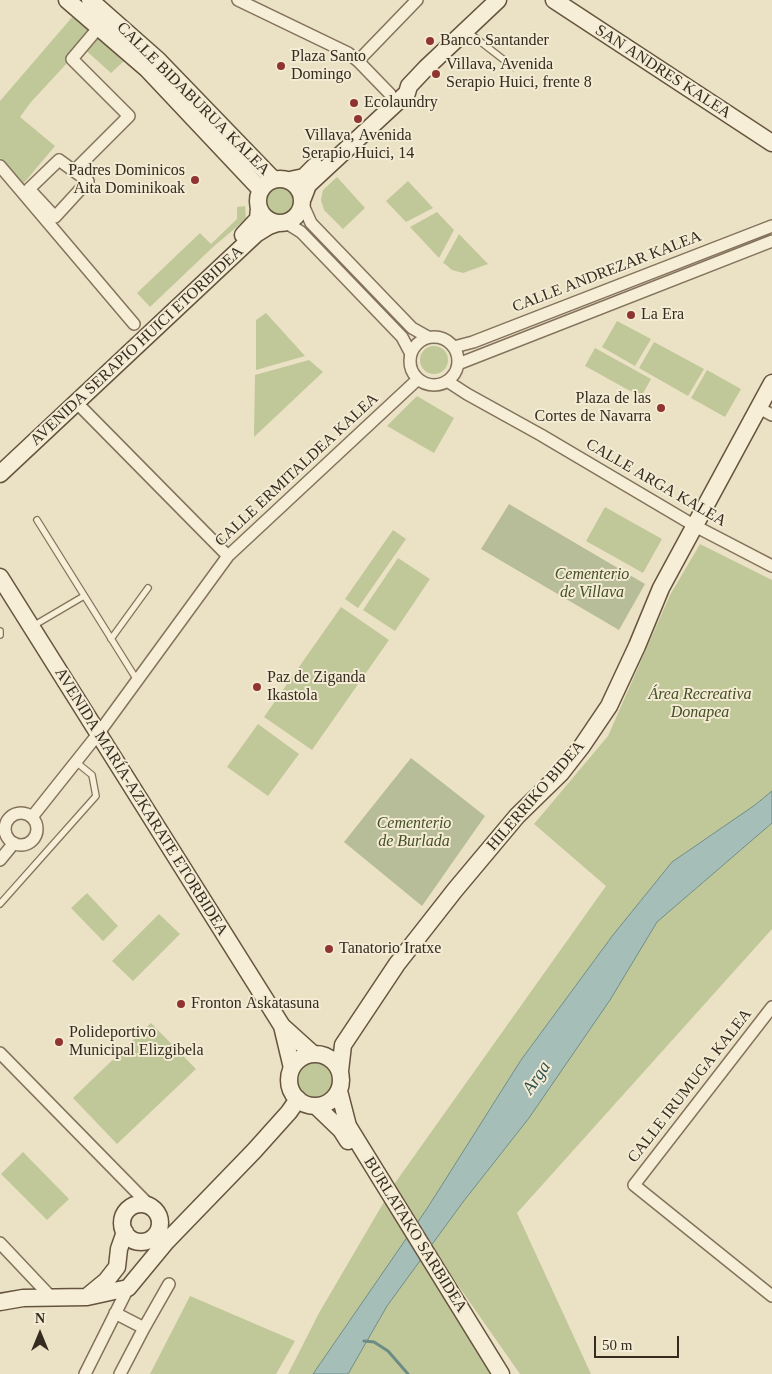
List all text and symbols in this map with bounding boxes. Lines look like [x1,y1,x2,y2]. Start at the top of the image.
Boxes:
street label: CALLE BIDABURUA KALEA [112,18,274,180]
street label: SAN ANDRES KALEA [591,21,735,123]
place label: Banco Santander [440,31,549,51]
marker: Banco Santander [424,35,436,47]
place label: Plaza Santo Domingo [291,47,366,85]
place label: Villava, Avenida Serapio Huici, frente 8 [446,55,592,93]
marker: Plaza Santo Domingo [275,60,287,72]
marker: Villava, Avenida Serapio Huici, frente 8 [430,68,442,80]
place label: Ecolaundry [364,93,438,113]
marker: Ecolaundry [348,97,360,109]
marker: Villava, Avenida Serapio Huici, 14 [352,113,364,125]
place label: Villava, Avenida Serapio Huici, 14 [302,126,414,164]
place label: Padres Dominicos Aita Dominikoak [68,161,185,199]
marker: Padres Dominicos Aita Dominikoak [189,174,201,186]
street label: CALLE ANDREZAR KALEA [510,227,704,317]
street label: AVENIDA SERAPIO HUICI ETORBIDEA [26,242,248,450]
place label: La Era [641,305,684,325]
marker: La Era [625,309,637,321]
street label: CALLE ERMITALDEA KALEA [211,389,383,551]
place label: Plaza de las Cortes de Navarra [535,389,651,427]
marker: Plaza de las Cortes de Navarra [655,402,667,414]
street label: CALLE ARGA KALEA [582,435,730,531]
park label: Cementerio de Villava [555,565,629,603]
street label: AVENIDA MARÍA-AZKARATE ETORBIDEA [50,664,232,940]
place label: Paz de Ziganda Ikastola [267,668,366,706]
marker: Paz de Ziganda Ikastola [251,681,263,693]
park label: Área Recreativa Donapea [648,685,752,723]
street label: HILERRIKO BIDEA [483,737,589,855]
park label: Cementerio de Burlada [377,814,451,852]
place label: Tanatorio Iratxe [339,939,441,959]
marker: Tanatorio Iratxe [323,943,335,955]
place label: Fronton Askatasuna [191,994,319,1014]
marker: Fronton Askatasuna [175,998,187,1010]
street label: CALLE IRUMUGA KALEA [624,1005,756,1167]
place label: Polideportivo Municipal Elizgibela [69,1023,204,1061]
marker: Polideportivo Municipal Elizgibela [53,1036,65,1048]
water label: Arga [518,1057,556,1099]
street label: BURLATAKO SARBIDEA [359,1154,471,1316]
north arrow [15,1309,65,1359]
text: N [35,1311,45,1326]
scale bar [597,1326,682,1358]
text: 50 m [602,1337,632,1353]

